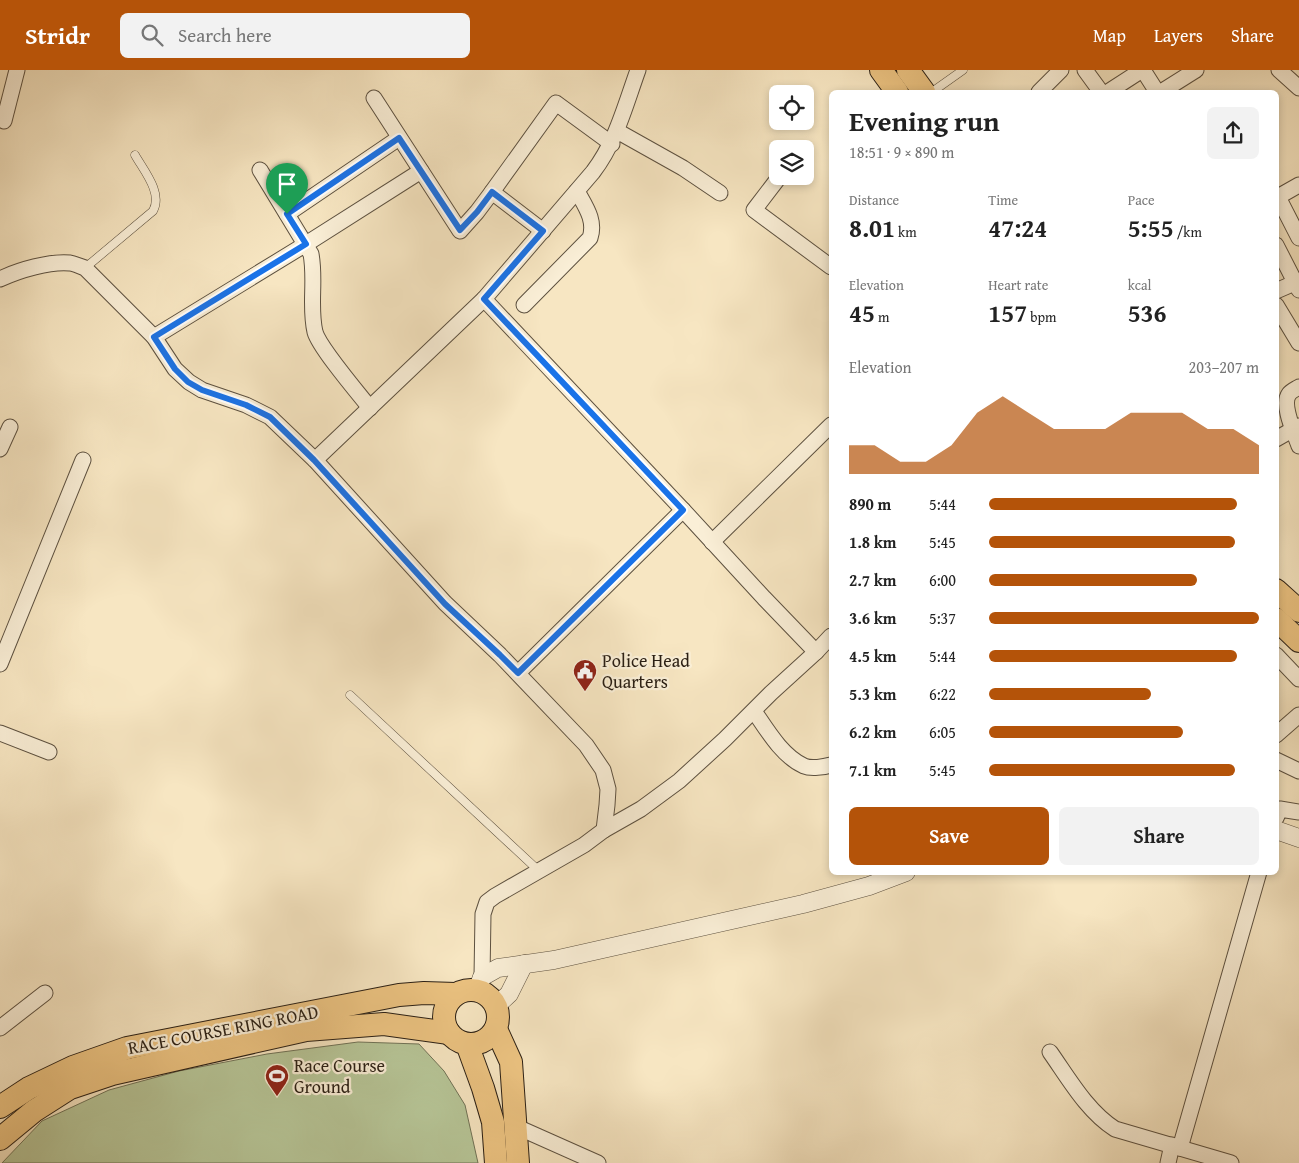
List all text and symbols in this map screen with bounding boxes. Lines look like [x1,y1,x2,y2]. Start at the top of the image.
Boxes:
search box [120,13,470,58]
text: Stridr [25,18,90,53]
icon: search [138,21,166,49]
text: Search here [178,21,272,49]
text: Map [1093,22,1126,49]
text: Layers [1154,22,1203,49]
text: Share [1231,22,1274,49]
map controls [769,85,814,185]
button: locate [769,85,814,130]
text: Evening run [849,100,1000,141]
button: share [1207,107,1259,159]
button: layers [769,140,814,185]
text: 18:51 · 9 × 890 m [849,140,954,164]
pin [266,163,308,214]
icon: arrive [273,170,301,198]
text: Distance [849,190,899,210]
text: Time [988,190,1018,210]
text: Pace [1128,190,1155,210]
text: 8.01 [849,210,895,246]
text: 47:24 [988,210,1047,246]
text: 5:55 [1128,210,1174,246]
text: km [895,222,917,242]
text: /km [1174,222,1202,242]
text: Elevation [849,275,904,295]
text: Heart rate [988,275,1048,295]
text: kcal [1128,275,1152,295]
text: 45 [849,295,875,331]
text: 157 [988,295,1027,331]
text: 536 [1128,295,1167,331]
text: m [875,307,889,327]
text: bpm [1027,307,1057,327]
text: Elevation [849,355,912,379]
text: 203–207 m [1189,355,1259,379]
text: 890 m [849,492,891,516]
text: 5:44 [929,492,956,516]
text: 1.8 km [849,530,896,554]
text: 5:45 [929,530,956,554]
text: 2.7 km [849,568,896,592]
text: 6:00 [929,568,956,592]
text: 3.6 km [849,606,896,630]
text: 5:37 [929,606,956,630]
text: 4.5 km [849,644,896,668]
text: 5:44 [929,644,956,668]
place label: Police Head Quarters [602,647,690,695]
public building icon: Police Head Quarters [572,658,598,692]
text: 5.3 km [849,682,896,706]
text: 6:22 [929,682,956,706]
text: 6.2 km [849,720,896,744]
text: 6:05 [929,720,956,744]
text: 7.1 km [849,758,896,782]
text: 5:45 [929,758,956,782]
button: Save [849,807,1049,865]
button: Share [1059,807,1259,865]
street label: RACE COURSE RING ROAD [125,998,321,1061]
place label: Race Course Ground [294,1052,385,1100]
sports icon: Race Course Ground [264,1063,290,1097]

